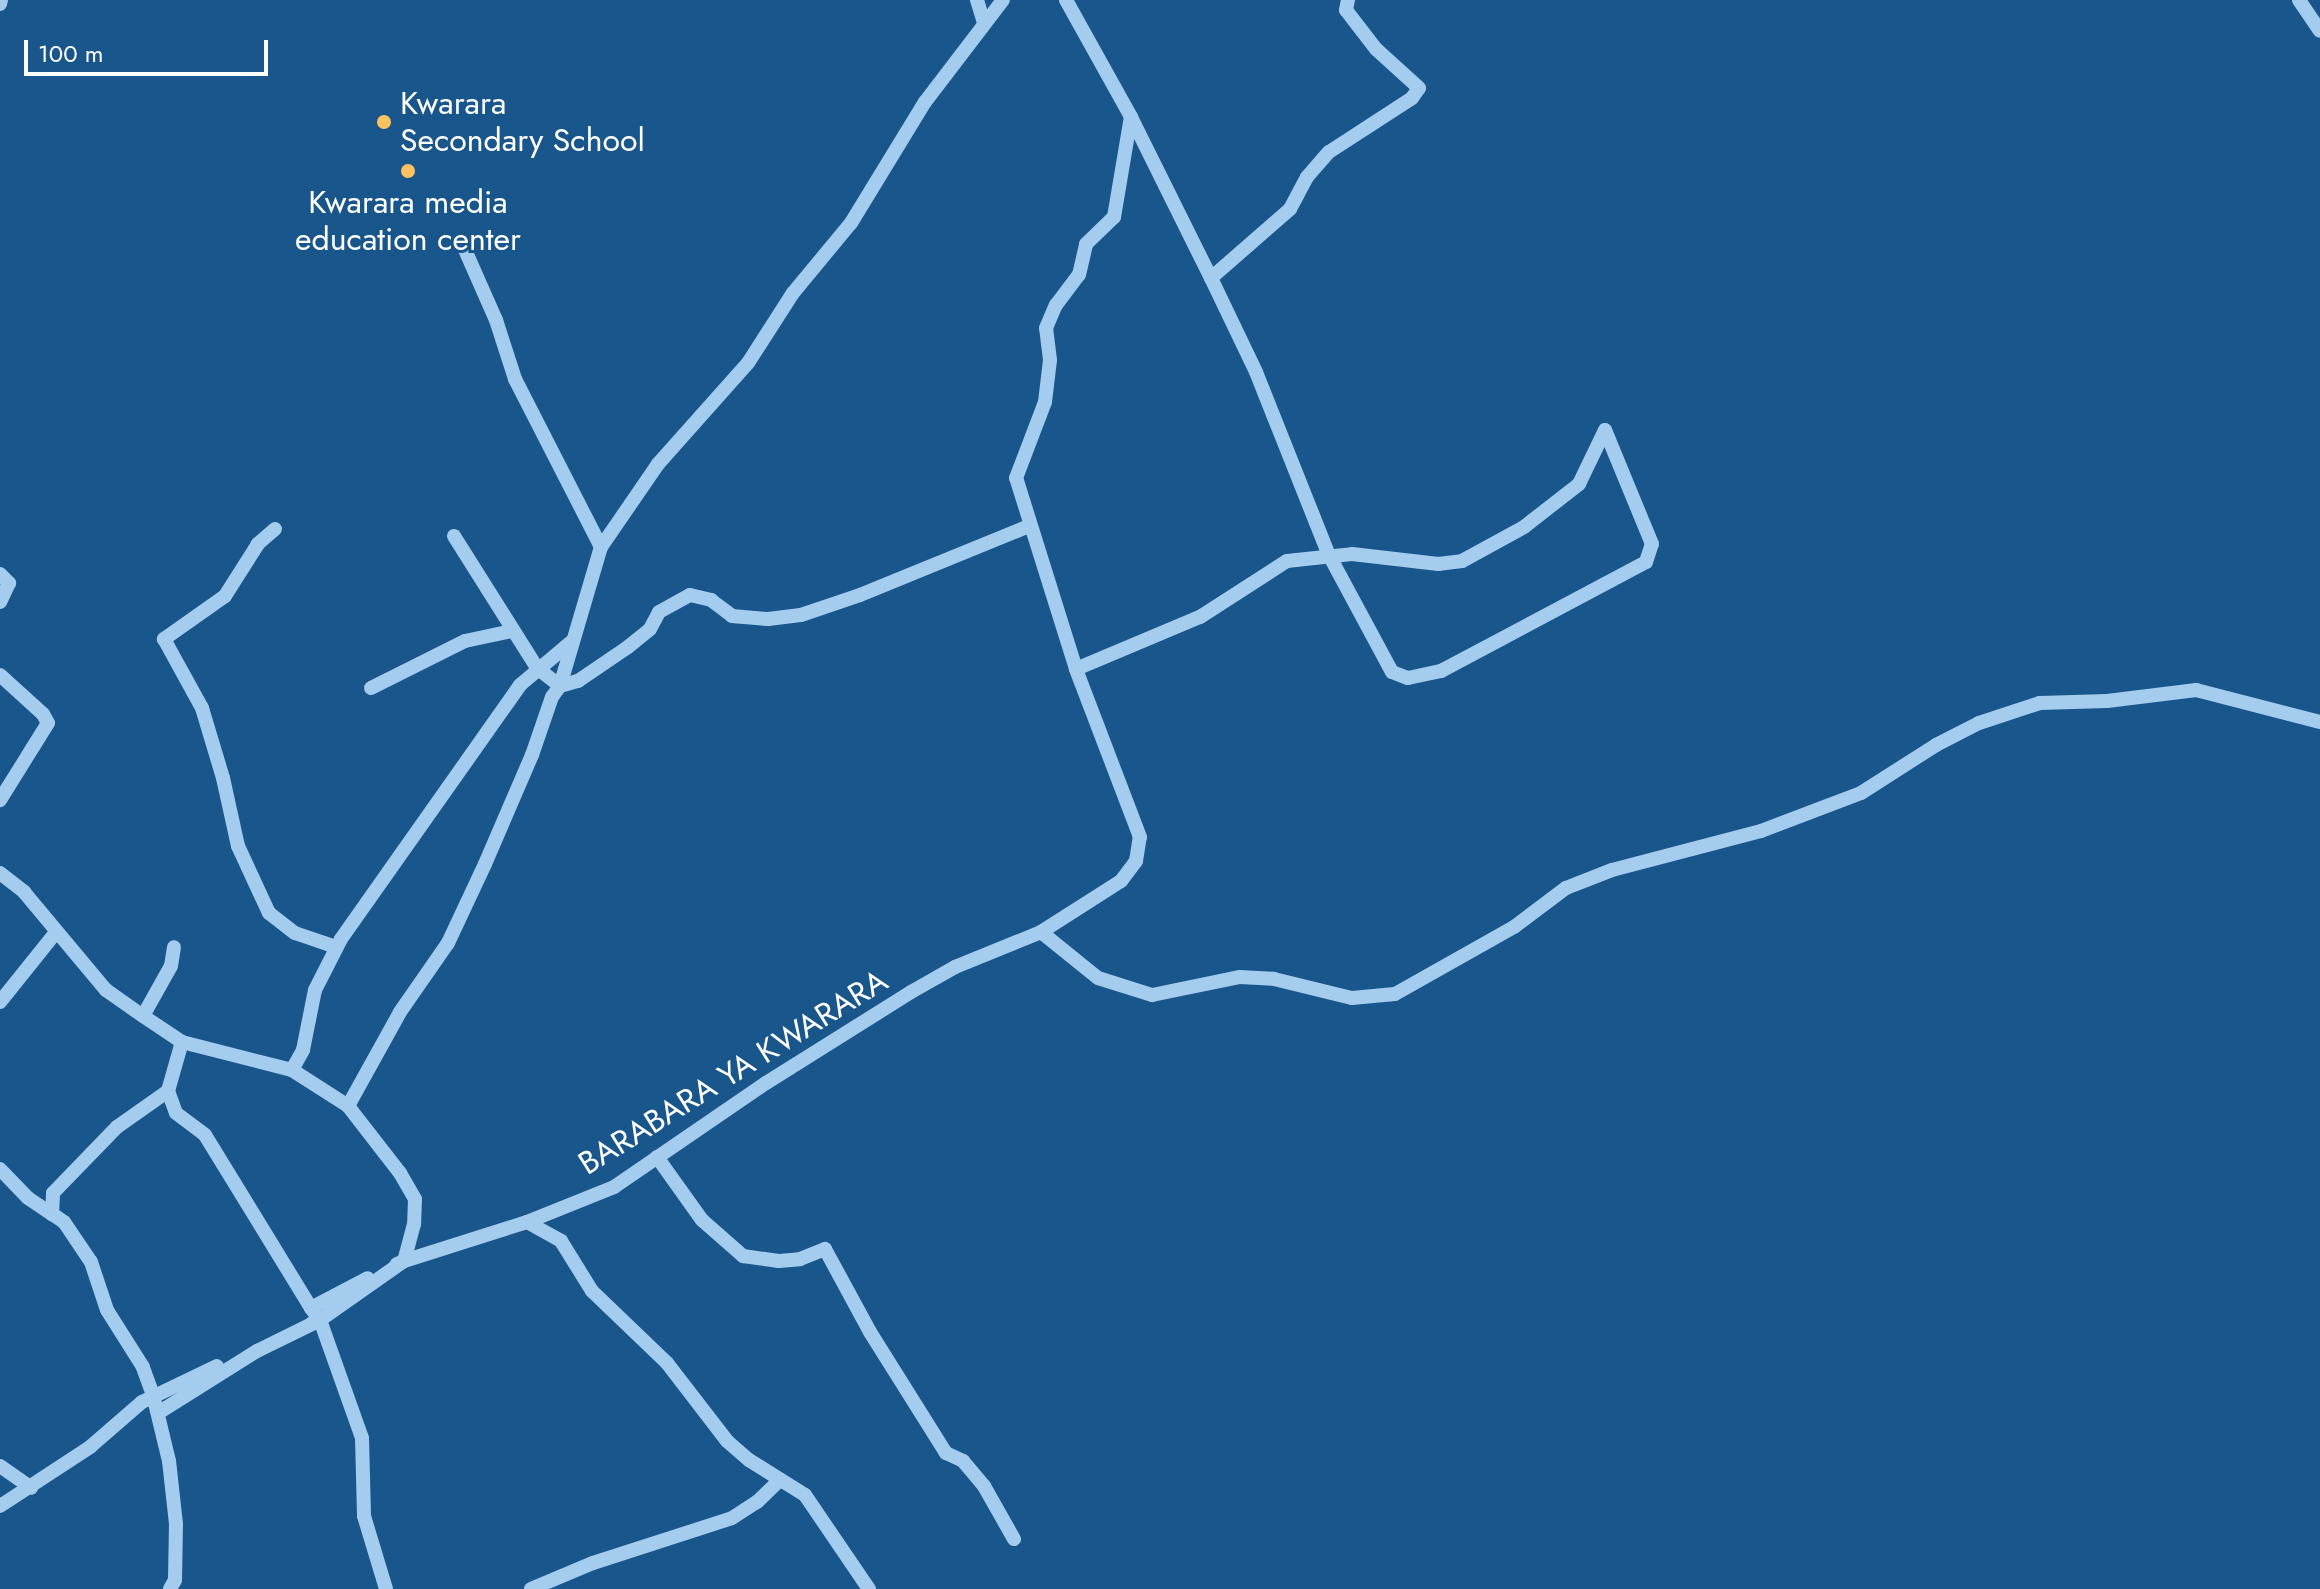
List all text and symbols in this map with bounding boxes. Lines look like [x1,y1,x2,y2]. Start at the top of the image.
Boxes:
scale bar [28,24,272,74]
text: 100 m [38,36,104,71]
place label: Kwarara Secondary School [400,85,645,160]
marker: Kwarara Secondary School [375,113,393,131]
marker: Kwarara media education center [399,162,417,180]
place label: Kwarara media education center [295,184,521,259]
street label: BARABARA YA KWARARA [572,961,894,1183]

